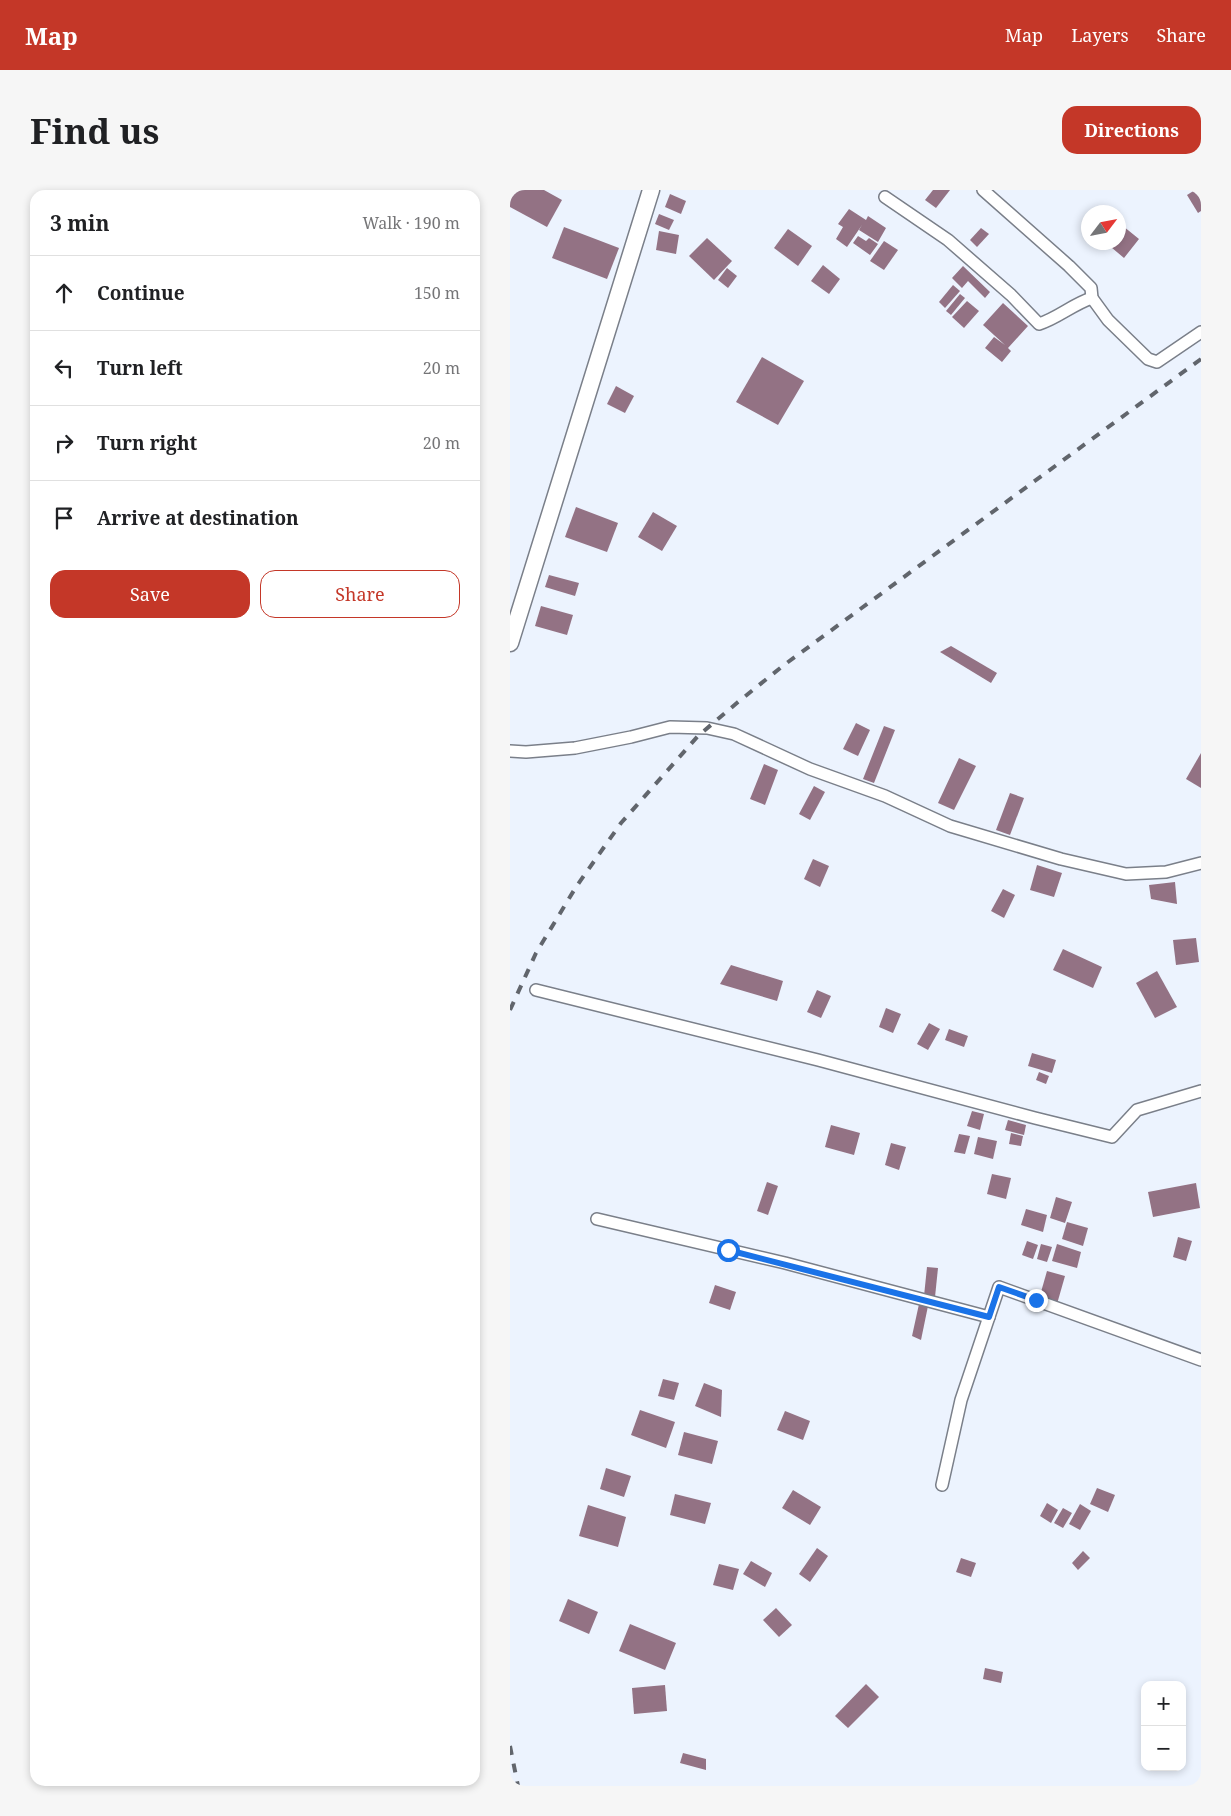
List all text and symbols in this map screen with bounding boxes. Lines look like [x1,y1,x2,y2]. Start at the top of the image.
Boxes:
text: Map [25,19,78,52]
text: Map [1005,23,1043,47]
text: Layers [1071,23,1129,47]
text: Share [1157,23,1206,47]
button: Directions [1062,106,1201,154]
text: Find us [30,107,159,154]
north arrow [1081,205,1126,250]
text: 3 min [50,209,109,237]
text: Walk · 190 m [363,212,460,234]
icon: ahead [50,279,78,307]
text: Continue [97,280,185,306]
text: 150 m [414,282,460,304]
icon: left [50,354,78,382]
text: Turn left [97,355,183,381]
text: 20 m [423,357,460,379]
icon: right [50,429,78,457]
text: Turn right [97,430,197,456]
text: 20 m [423,432,460,454]
icon: arrive [50,504,78,532]
text: Arrive at destination [97,505,299,531]
button: Save [50,570,250,618]
button: Share [260,570,460,618]
route start [717,1239,740,1262]
route end [1025,1289,1048,1312]
map controls [1141,1681,1186,1771]
button: + [1141,1681,1186,1726]
button: − [1141,1726,1186,1771]

